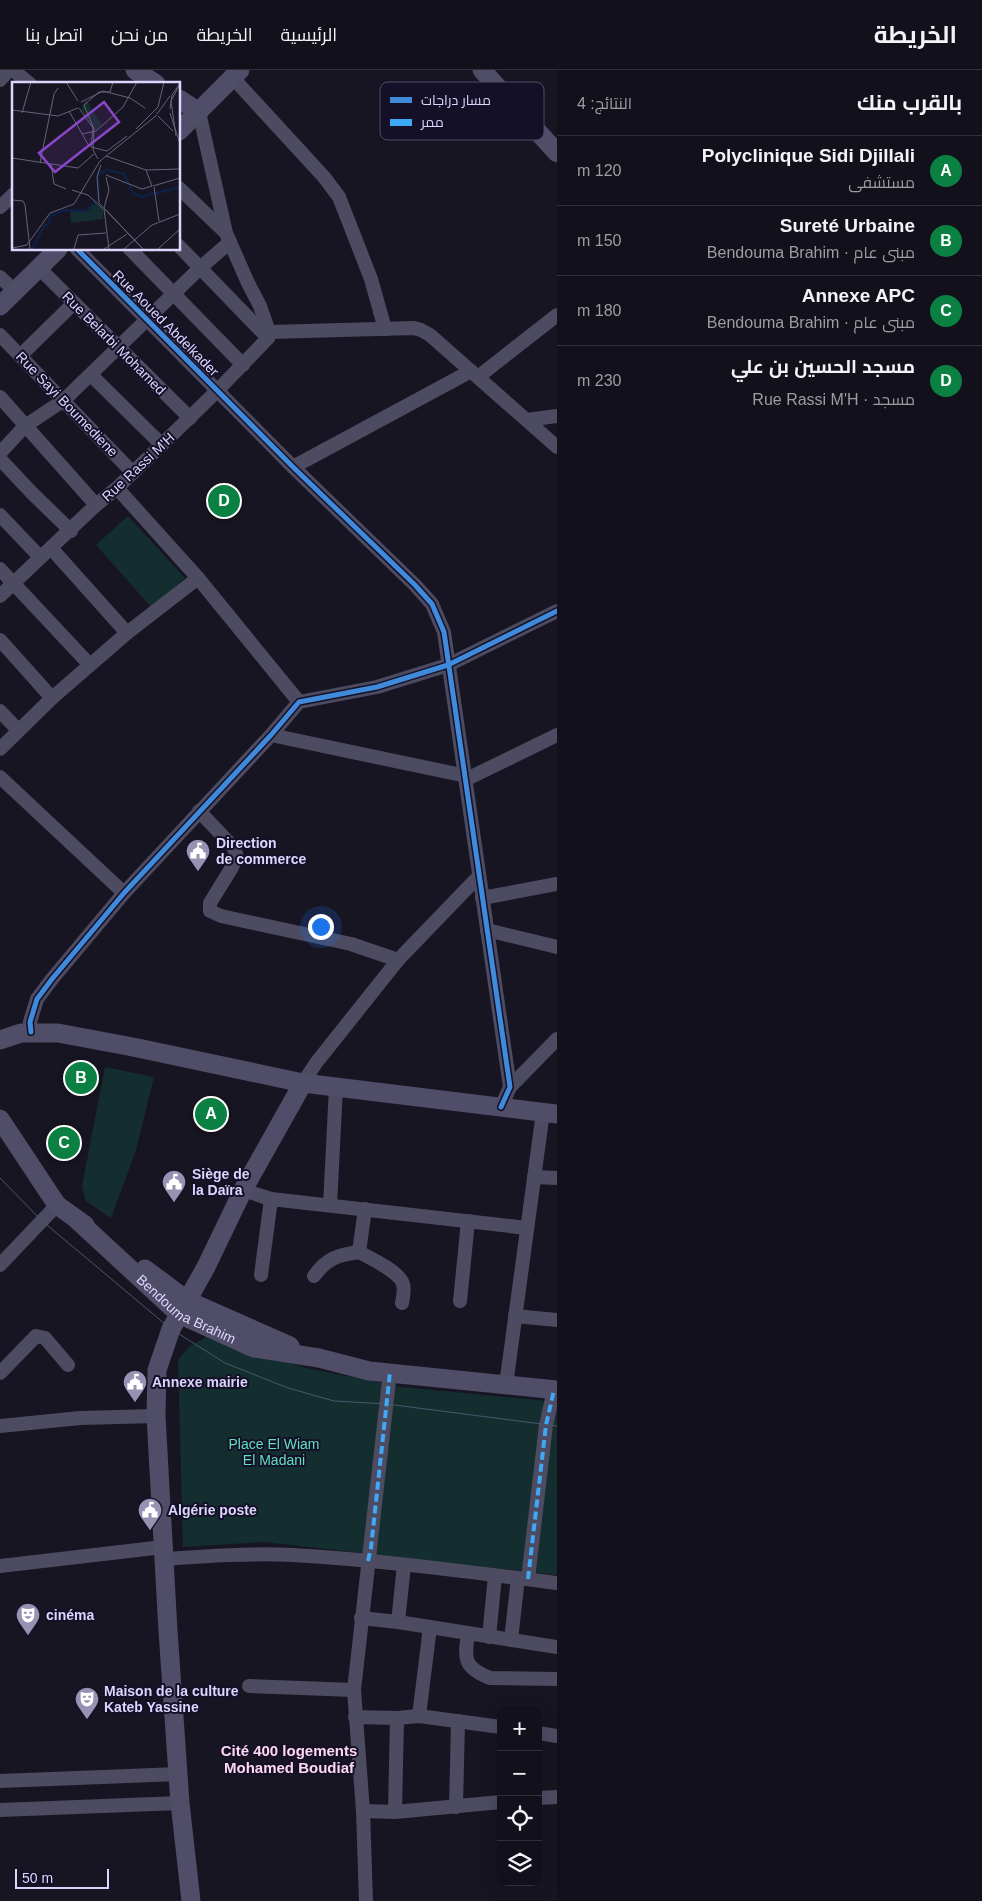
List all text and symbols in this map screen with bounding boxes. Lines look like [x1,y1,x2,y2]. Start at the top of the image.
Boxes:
text: الخريطة [874,21,957,48]
text: اتصل بنا [25,25,83,45]
text: من نحن [111,25,168,45]
text: الخريطة [196,25,253,45]
text: الرئيسية [281,25,337,45]
inset map [12,82,180,250]
legend [380,82,544,140]
text: بالقرب منك [857,91,962,114]
text: مسار دراجات [421,92,491,108]
text: النتائج: 4 [577,95,632,112]
text: ممر [420,114,444,130]
text: Polyclinique Sidi Djillali [702,145,915,166]
text: 120 m [577,162,621,179]
text: A [940,162,952,179]
text: مستشفى [848,174,915,191]
text: Sureté Urbaine [780,215,915,236]
text: 150 m [577,232,621,249]
text: B [940,232,952,249]
text: مبنى عام · Bendouma Brahim [707,244,915,261]
street label: Rue Aoued Abdelkader [110,267,223,380]
text: Annexe APC [802,285,915,306]
street label: Rue Belarbi Mohamed [59,288,169,398]
text: 180 m [577,302,621,319]
text: C [940,302,952,319]
text: مبنى عام · Bendouma Brahim [707,314,915,331]
street label: Rue Sayi Boumediene [13,348,121,460]
text: مسجد الحسين بن علي [731,356,915,377]
text: 230 m [577,372,621,389]
text: D [940,372,952,389]
text: مسجد · Rue Rassi M'H [752,391,915,408]
street label: Rue Rassi M'H [99,429,177,505]
pin: D [208,482,240,520]
place label: Direction de commerce [216,835,306,867]
public building icon: Direction de commerce [185,838,211,872]
your location [308,914,334,940]
pin: B [65,1059,97,1097]
pin: A [195,1095,227,1133]
pin: C [48,1124,80,1162]
place label: Siège de la Daïra [192,1166,250,1198]
public building icon: Siège de la Daïra [161,1169,187,1203]
street label: Bendouma Brahim [133,1271,238,1347]
public building icon: Annexe mairie [122,1369,148,1403]
place label: Annexe mairie [152,1374,248,1390]
park label: Place El Wiam El Madani [228,1436,320,1468]
public building icon: Algérie poste [137,1497,163,1531]
place label: Algérie poste [168,1502,257,1518]
theatre icon: cinéma [15,1602,41,1636]
place label: cinéma [46,1607,94,1623]
place label: Maison de la culture Kateb Yassine [104,1683,239,1715]
theatre icon: Maison de la culture Kateb Yassine [74,1686,100,1720]
map controls [497,1706,542,1886]
button: + [497,1706,542,1751]
district label: Cité 400 logements Mohamed Boudiaf [221,1742,357,1776]
button: − [497,1751,542,1796]
button: locate [497,1796,542,1841]
button: layers [497,1841,542,1886]
scale bar [15,1866,109,1889]
text: 50 m [22,1870,53,1886]

